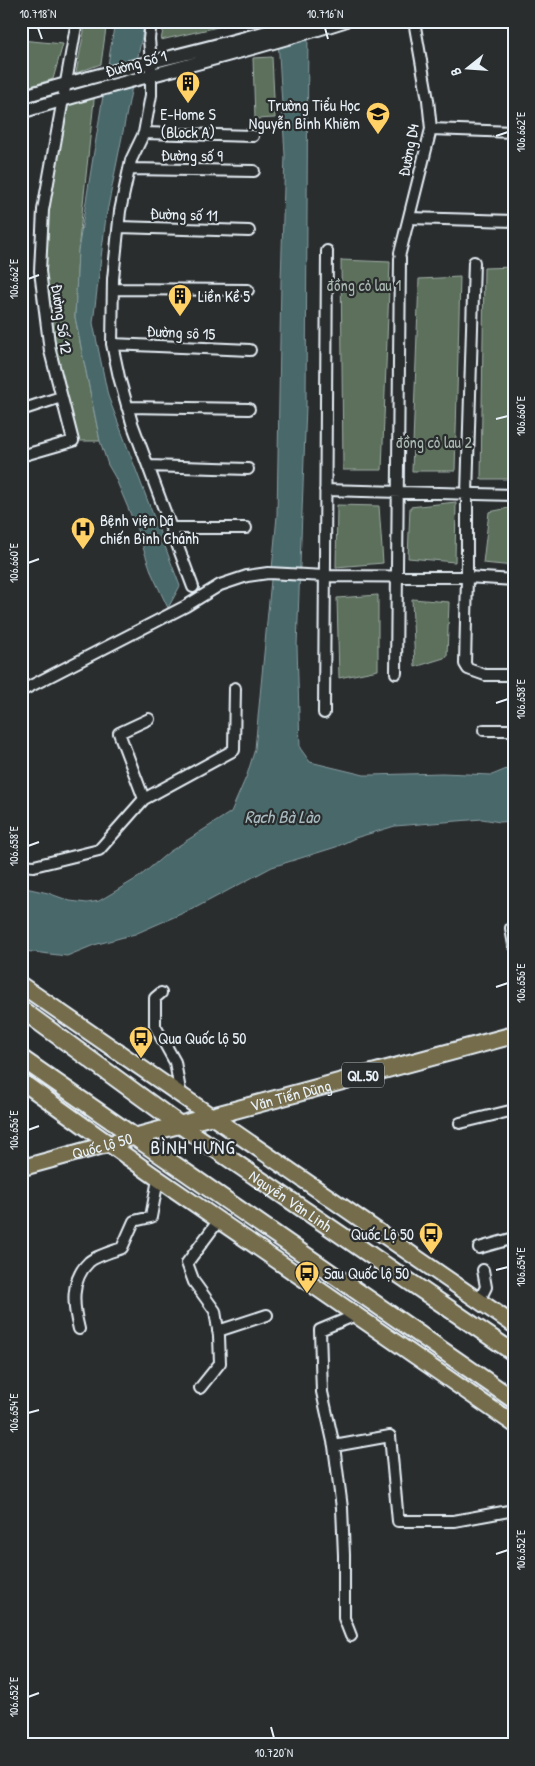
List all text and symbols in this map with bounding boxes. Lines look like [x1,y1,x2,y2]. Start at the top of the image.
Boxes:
text: 10.718°N [20,5,56,22]
text: 10.716°N [307,5,343,22]
north arrow [442,42,492,92]
street label: Đường Số 1 [103,44,169,82]
text: B [445,66,465,78]
building icon: E-Home S (Block A) [175,70,201,104]
place label: Trường Tiểu Học Nguyễn Bỉnh Khiêm [249,94,361,134]
school or university icon: Trường Tiểu Học Nguyễn Bỉnh Khiêm [365,101,391,135]
place label: E-Home S (Block A) [160,103,217,143]
text: 106.662°E [512,111,529,152]
street label: Đường D4 [392,122,424,178]
street label: Đường số 9 [161,143,223,167]
street label: Đường số 11 [150,202,218,226]
text: 106.662°E [5,258,22,299]
park label: đồng cỏ lau 1 [327,274,401,296]
street label: Đường Số 12 [46,283,78,356]
building icon: Liền Kề 5 [167,283,193,317]
place label: Liền Kề 5 [198,285,250,307]
street label: Đường sô 15 [146,319,216,345]
text: 106.660°E [512,395,529,436]
park label: đồng cỏ lau 2 [396,431,473,453]
place label: Bệnh viện Dã chiến Bình Chánh [100,509,199,549]
hospital icon: Bệnh viện Dã chiến Bình Chánh [70,516,96,550]
text: 106.660°E [5,542,22,583]
text: 106.658°E [512,678,529,719]
water label: Rạch Bà Lào [244,804,321,829]
text: 106.658°E [5,825,22,866]
text: 106.656°E [512,962,529,1003]
bus stop icon: Qua Quốc lộ 50 [128,1025,154,1059]
place label: Qua Quốc lộ 50 [158,1027,246,1049]
road number: QL.50 [342,1062,384,1088]
street label: Văn Tiến Dũng [248,1074,333,1116]
text: 106.656°E [5,1109,22,1150]
street label: Quốc lộ 50 [69,1127,135,1165]
district label: BÌNH HƯNG [150,1134,236,1160]
street label: Nguyễn Văn Linh [245,1165,337,1237]
bus stop icon: Quốc Lộ 50 [418,1221,444,1255]
place label: Quốc Lộ 50 [351,1223,414,1245]
text: 106.654°E [512,1247,529,1287]
bus stop icon: Sau Quốc lộ 50 [294,1260,320,1294]
place label: Sau Quốc lộ 50 [324,1262,409,1284]
text: 106.654°E [5,1393,22,1433]
text: 106.652°E [512,1529,529,1570]
text: 106.652°E [5,1676,22,1717]
text: 10.720°N [255,1744,293,1761]

